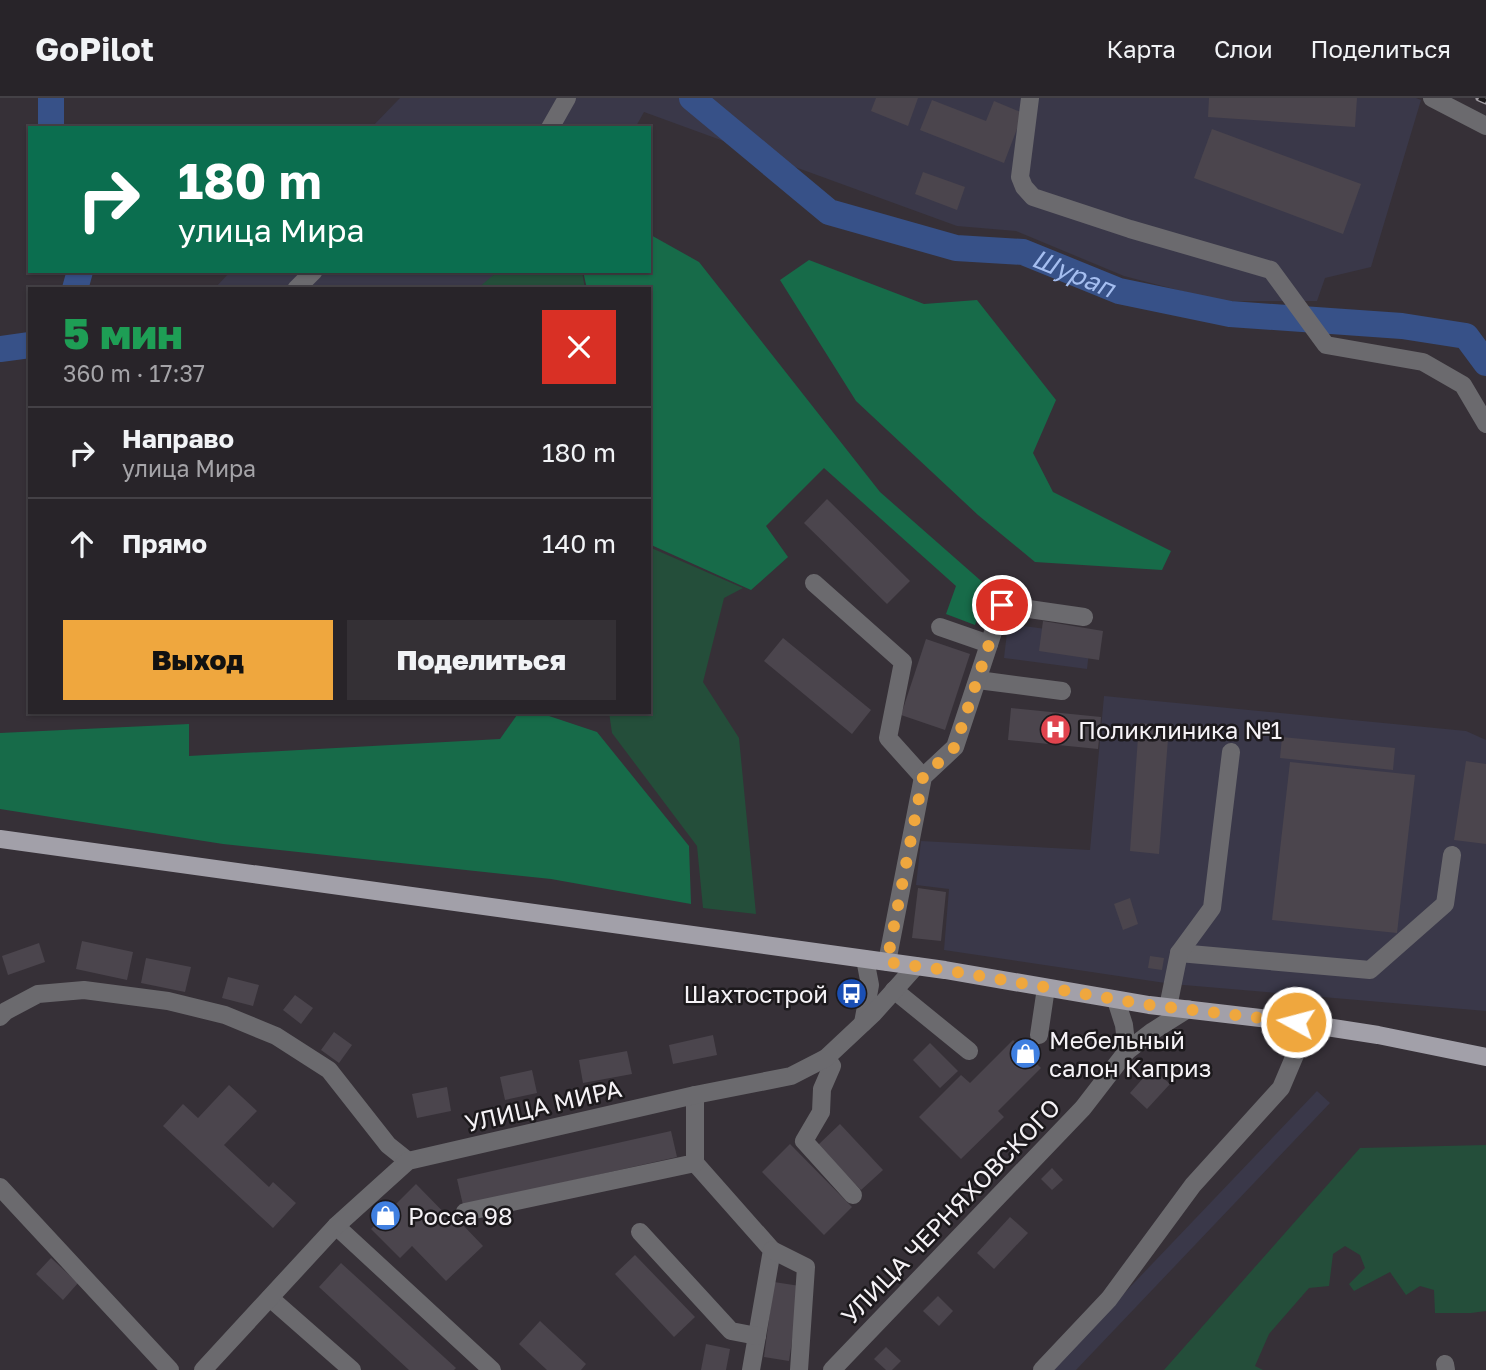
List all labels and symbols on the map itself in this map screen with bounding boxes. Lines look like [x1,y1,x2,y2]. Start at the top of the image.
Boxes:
water label: Шурап [1028,242,1121,304]
pin [972,575,1032,635]
hospital icon: Поликлиника №1 [1038,712,1072,746]
place label: Поликлиника №1 [1078,715,1282,744]
bus stop icon: Шахтострой [834,976,868,1010]
place label: Шахтострой [683,979,828,1008]
position arrow [1259,985,1333,1059]
place label: Мебельный салон Каприз [1049,1025,1211,1082]
shop icon: Мебельный салон Каприз [1009,1036,1043,1070]
street label: УЛИЦА МИРА [462,1073,624,1137]
street label: УЛИЦА ЧЕРНЯХОВСКОГО [835,1092,1065,1330]
shop icon: Росса 98 [368,1198,402,1232]
place label: Росса 98 [408,1201,513,1230]

